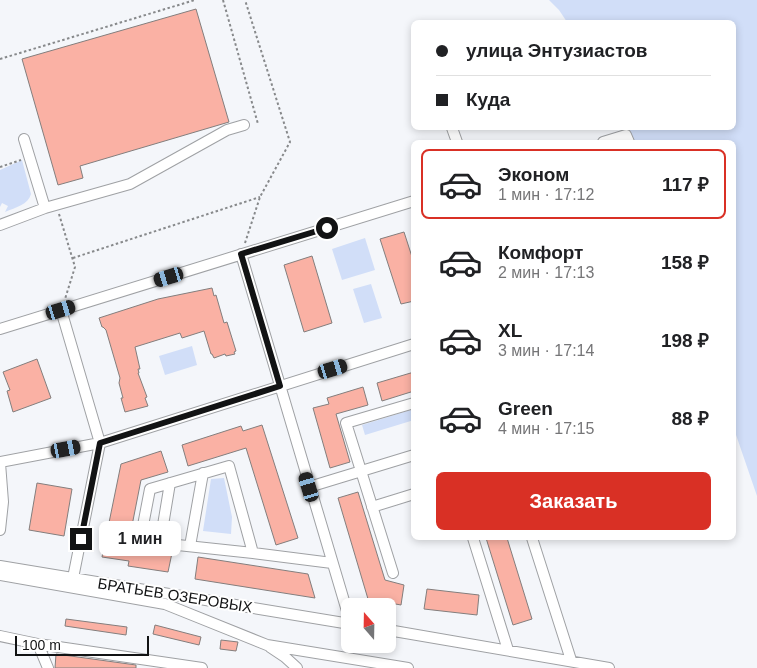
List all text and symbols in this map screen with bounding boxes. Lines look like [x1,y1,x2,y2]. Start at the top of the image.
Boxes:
text: улица Энтузиастов [466,40,648,61]
text: Куда [466,89,510,110]
icon: car [438,162,483,207]
text: Эконом [498,164,569,185]
text: 117 ₽ [662,174,709,195]
text: 1 мин · 17:12 [498,186,594,203]
route start [316,217,338,239]
icon: car [438,240,483,285]
text: Комфорт [498,242,583,263]
text: 158 ₽ [661,252,709,273]
text: 2 мин · 17:13 [498,264,594,281]
car [152,265,185,289]
car [44,298,77,322]
icon: car [438,318,483,363]
text: XL [498,320,522,341]
text: 198 ₽ [661,330,709,351]
text: 3 мин · 17:14 [498,342,594,359]
car [316,357,349,381]
icon: car [438,396,483,441]
text: Green [498,398,553,419]
text: 88 ₽ [672,408,709,429]
text: 4 мин · 17:15 [498,420,594,437]
car [49,439,82,459]
car [297,470,320,504]
button: Заказать [436,472,711,530]
callout: 1 мин [98,522,181,556]
route end [70,528,92,550]
text: 1 мин [118,530,162,547]
street label: БРАТЬЕВ ОЗЕРОВЫХ [97,574,253,616]
north arrow [341,598,396,652]
map controls [341,598,396,653]
scale bar [15,633,149,656]
text: 100 m [22,637,61,653]

